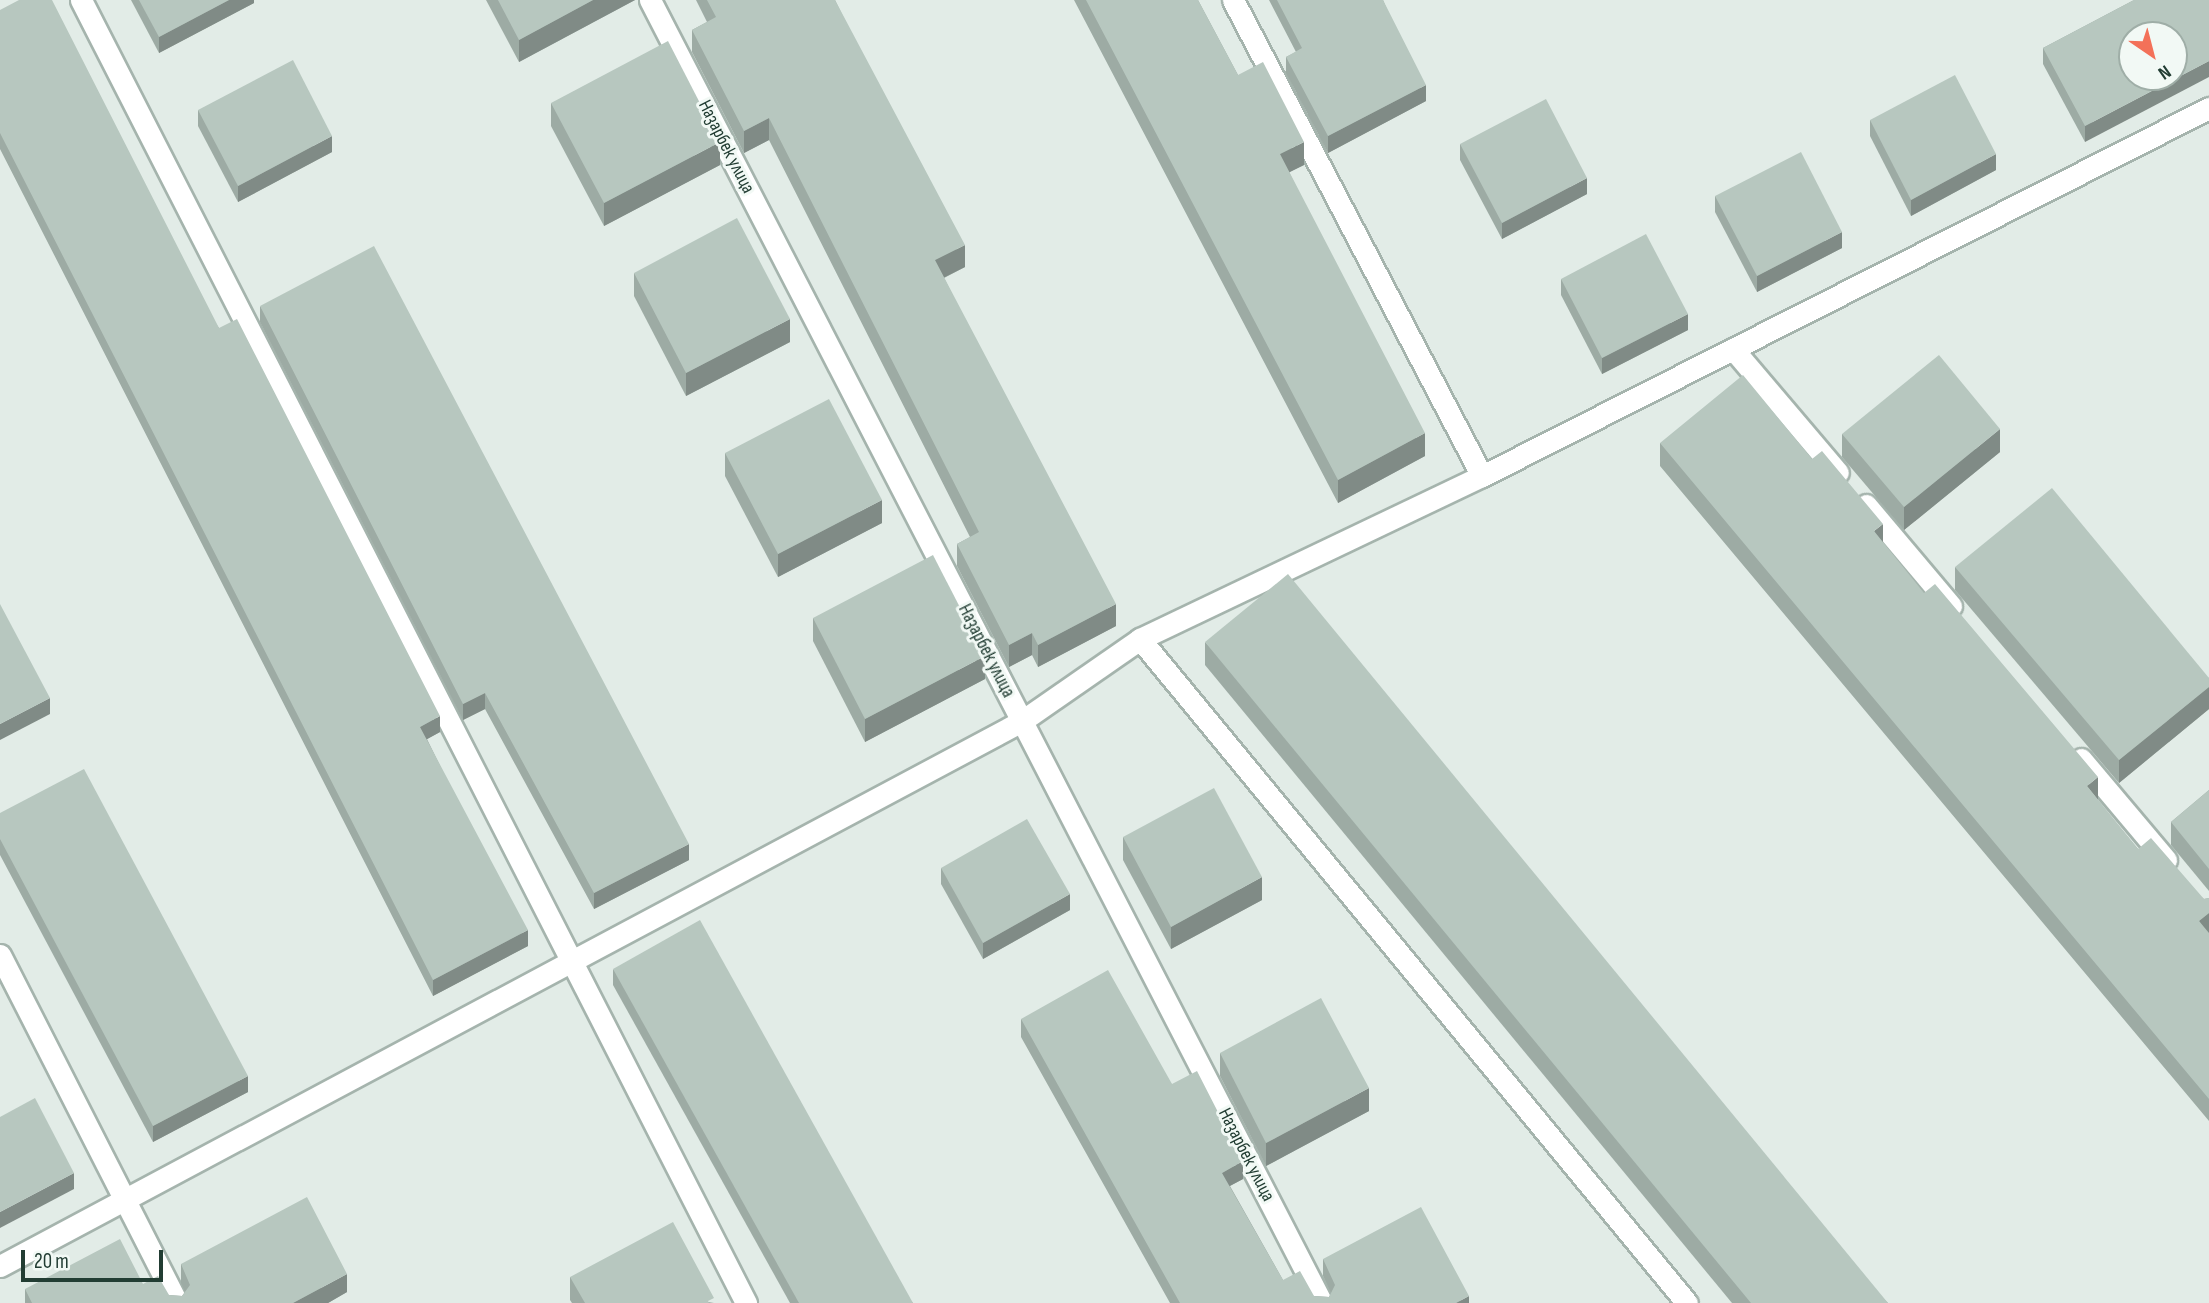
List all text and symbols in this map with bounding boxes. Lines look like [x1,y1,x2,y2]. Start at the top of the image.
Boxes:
north arrow [2118,21,2188,91]
text: N [2153,60,2175,84]
street label: Назарбек улица [693,97,759,197]
street label: Назарбек улица [953,601,1019,701]
street label: Назарбек улица [1213,1105,1279,1205]
scale bar [24,1236,166,1280]
text: 20 m [34,1249,69,1274]

